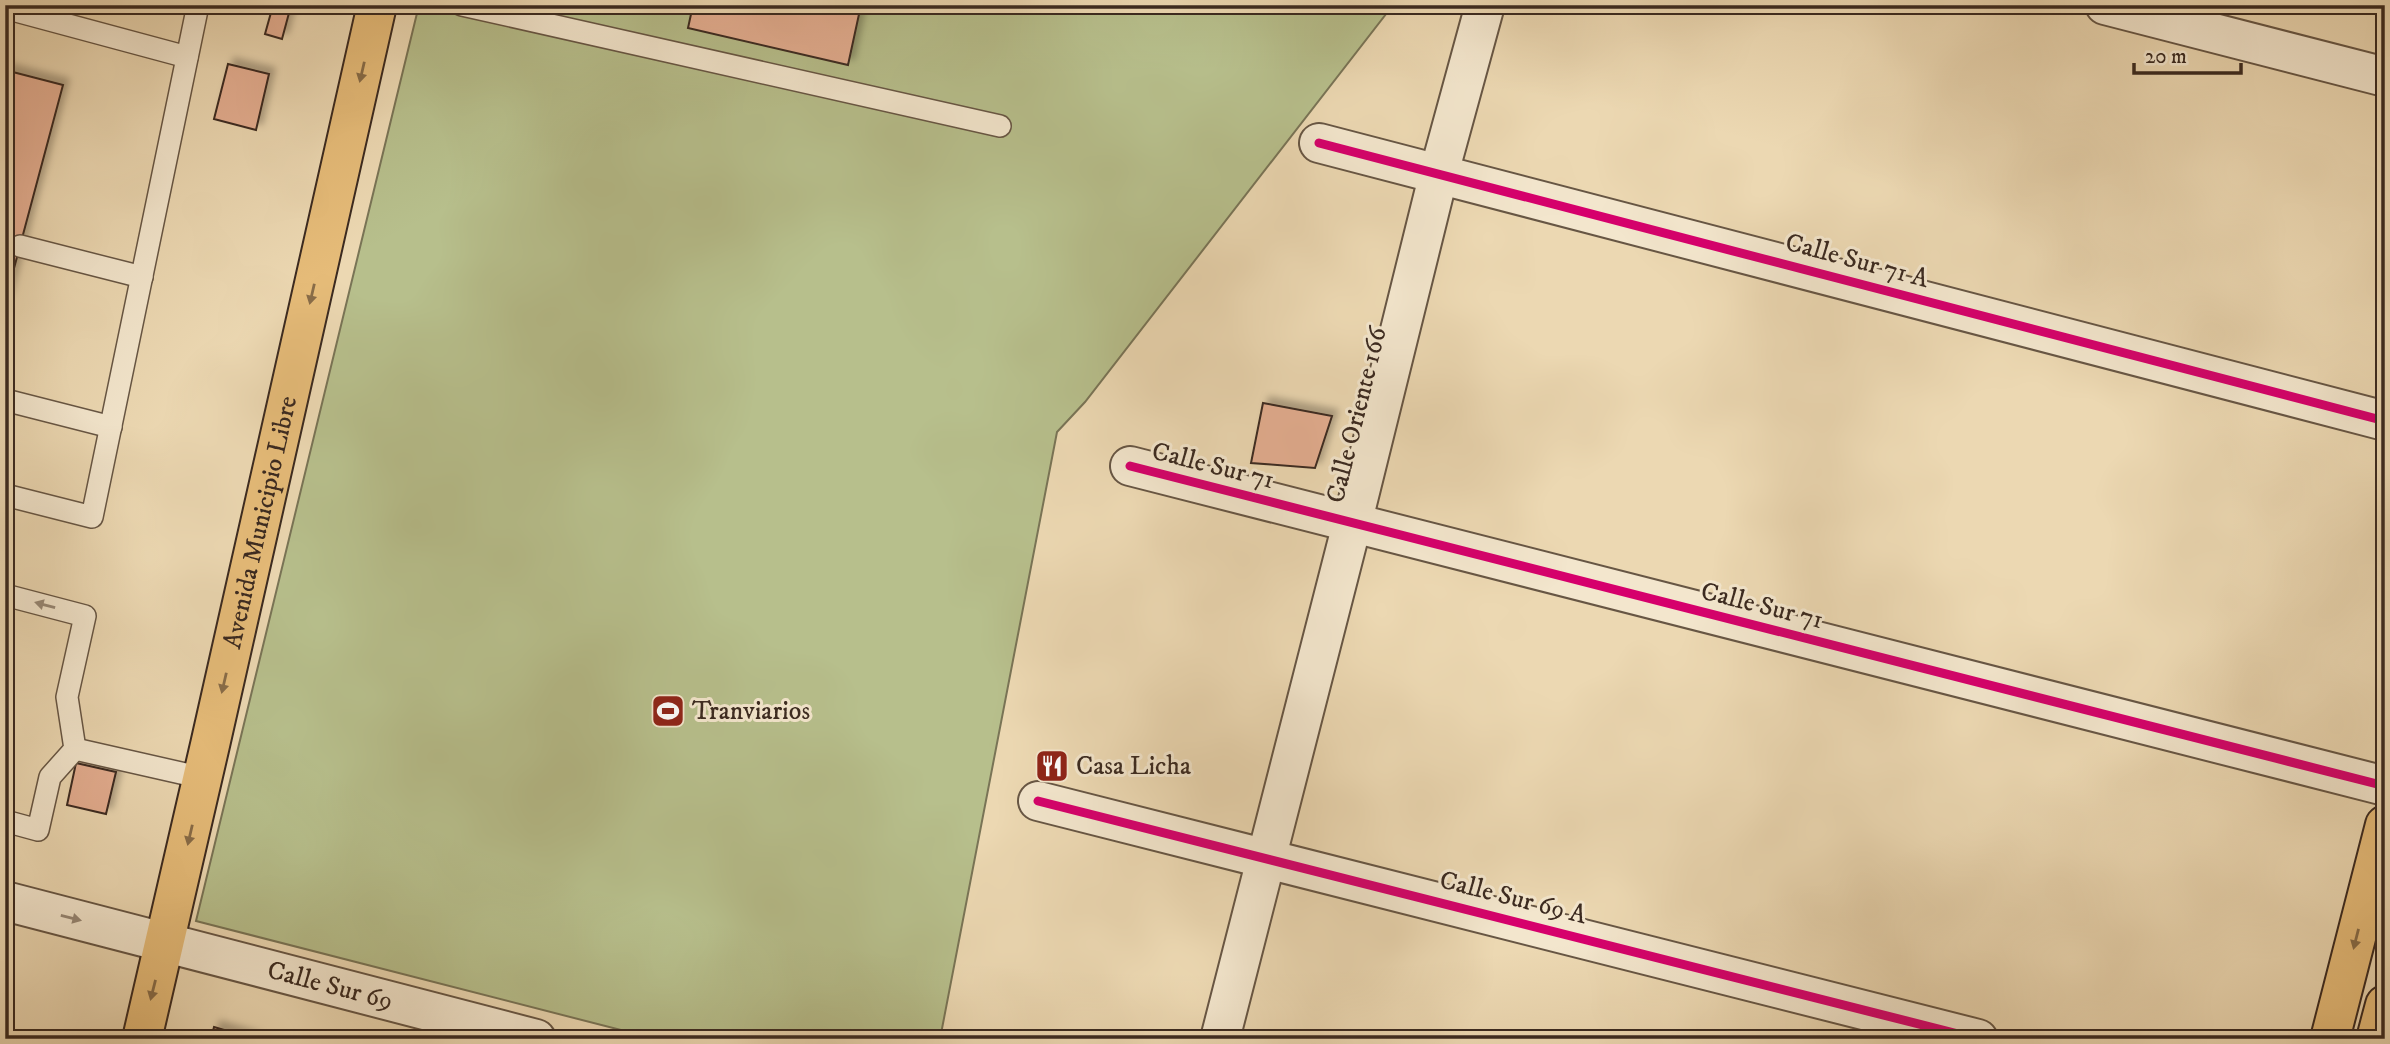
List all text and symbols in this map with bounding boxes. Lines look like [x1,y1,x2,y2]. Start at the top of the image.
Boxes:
scale bar [2134,32,2241,76]
text: 20 m [2145,44,2187,70]
one-way arrow [356,61,367,83]
street label: Calle Sur 71 A [1782,226,1933,296]
one-way arrow [306,283,317,305]
street label: Calle Oriente 166 [1319,322,1395,507]
street label: Avenida Municipio Libre [216,393,305,652]
street label: Calle Sur 71 [1148,435,1278,497]
street label: Calle Sur 71 [1697,575,1827,637]
one-way arrow [34,600,55,610]
one-way arrow [219,672,230,694]
sports icon: Tranviarios [649,692,687,730]
place label: Tranviarios [692,695,810,728]
restaurant icon: Casa Licha [1033,747,1071,785]
place label: Casa Licha [1076,750,1191,783]
one-way arrow [184,824,195,846]
street label: Calle Sur 69 A [1436,864,1590,932]
one-way arrow [61,913,83,924]
one-way arrow [2350,928,2361,950]
street label: Calle Sur 69 [264,953,396,1018]
one-way arrow [147,979,158,1001]

